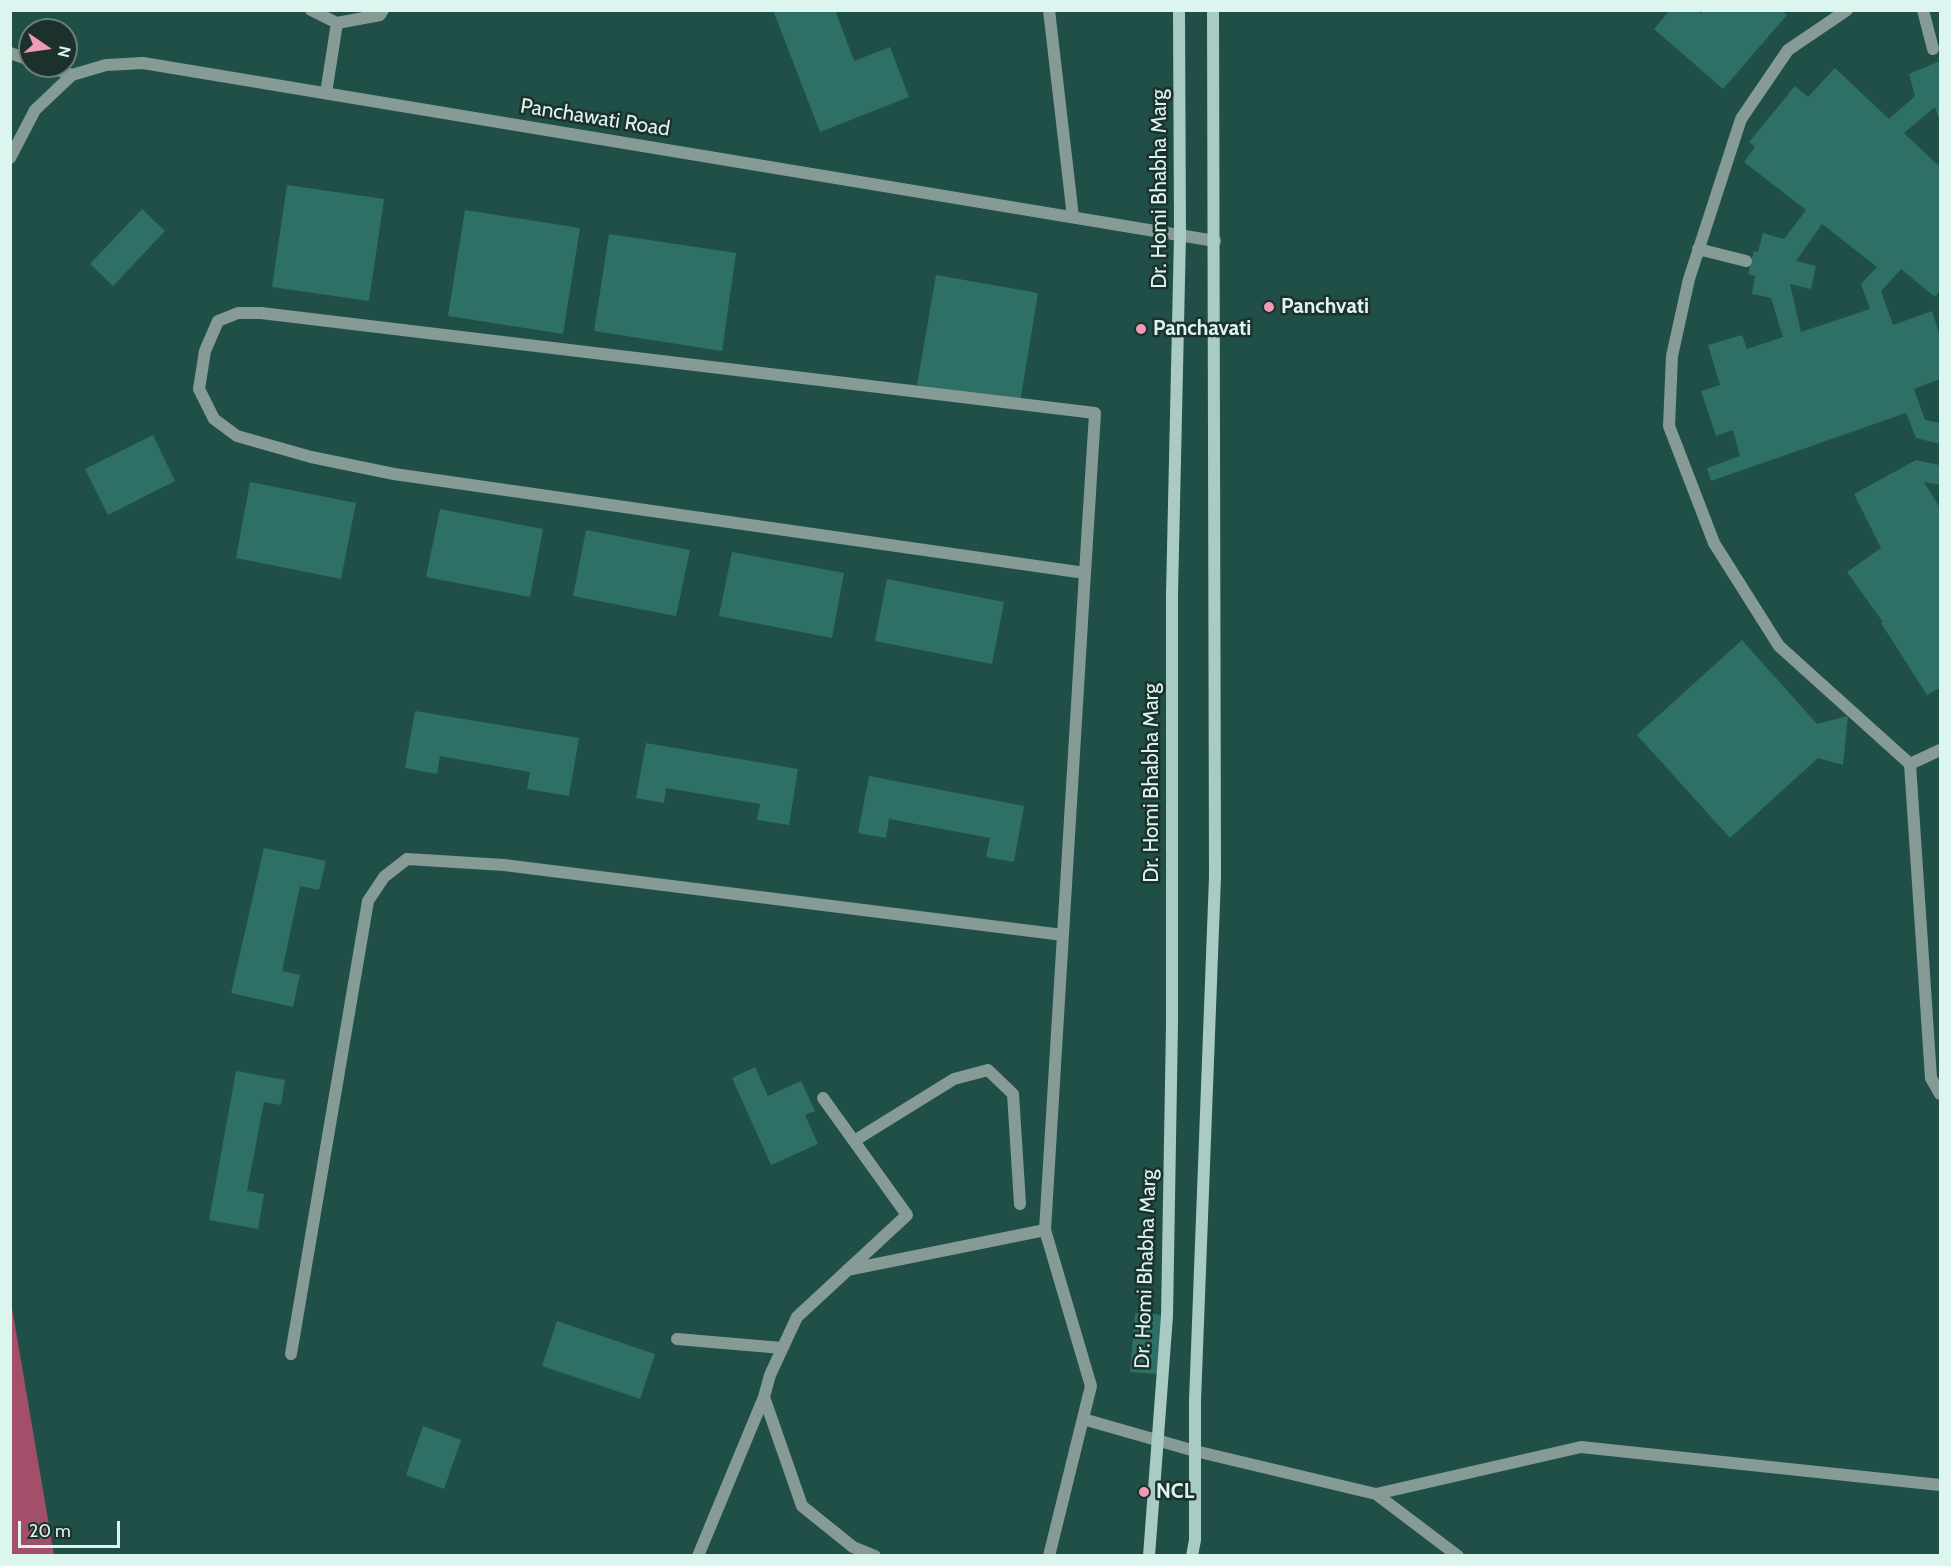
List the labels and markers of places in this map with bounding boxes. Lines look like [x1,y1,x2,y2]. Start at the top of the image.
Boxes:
place label: Panchvati [1281,294,1369,320]
marker: Panchvati [1262,300,1276,314]
place label: Panchavati [1153,316,1251,342]
marker: Panchavati [1134,322,1148,336]
place label: NCL [1156,1479,1194,1505]
marker: NCL [1137,1485,1151,1499]

